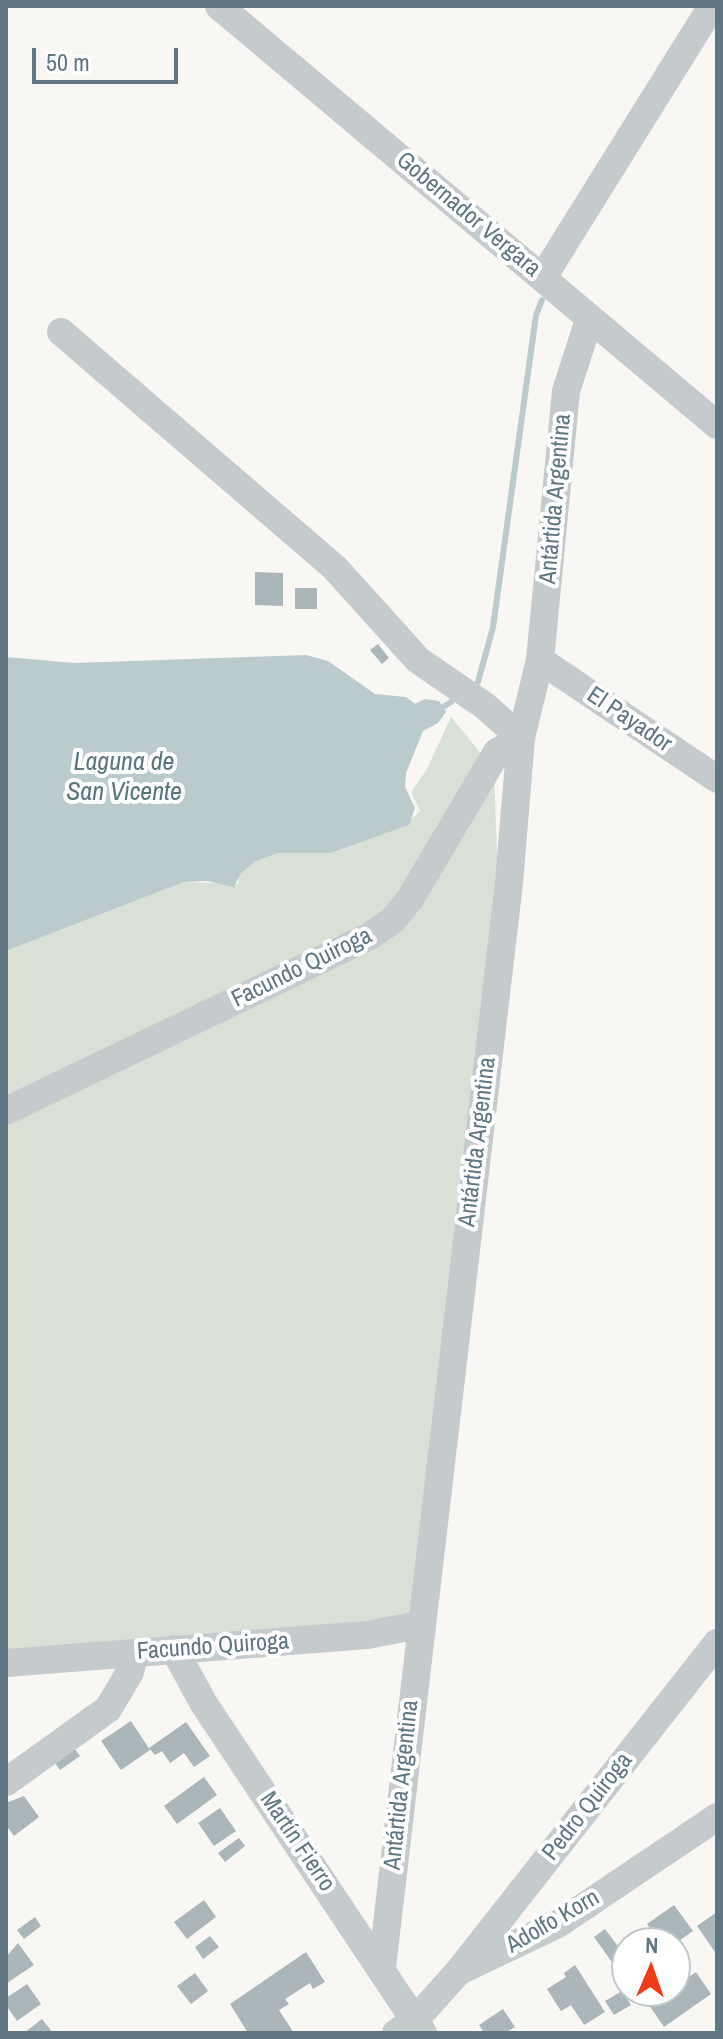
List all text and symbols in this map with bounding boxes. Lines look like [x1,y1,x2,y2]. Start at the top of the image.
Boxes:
scale bar [36,32,182,82]
text: 50 m [46,46,90,78]
street label: Gobernador Vergara [390,146,546,284]
street label: Antártida Argentina [534,413,578,585]
street label: El Payador [581,681,677,759]
water label: Laguna de San Vicente [66,747,182,808]
street label: Facundo Quiroga [227,922,377,1014]
street label: Antártida Argentina [453,1056,503,1228]
street label: Facundo Quiroga [136,1627,290,1667]
street label: Antártida Argentina [379,1699,425,1871]
street label: Pedro Quiroga [537,1747,639,1867]
street label: Martín Fierro [253,1787,341,1897]
street label: Adolfo Korn [501,1884,605,1960]
north arrow [611,1927,691,2007]
text: N [645,1930,659,1960]

